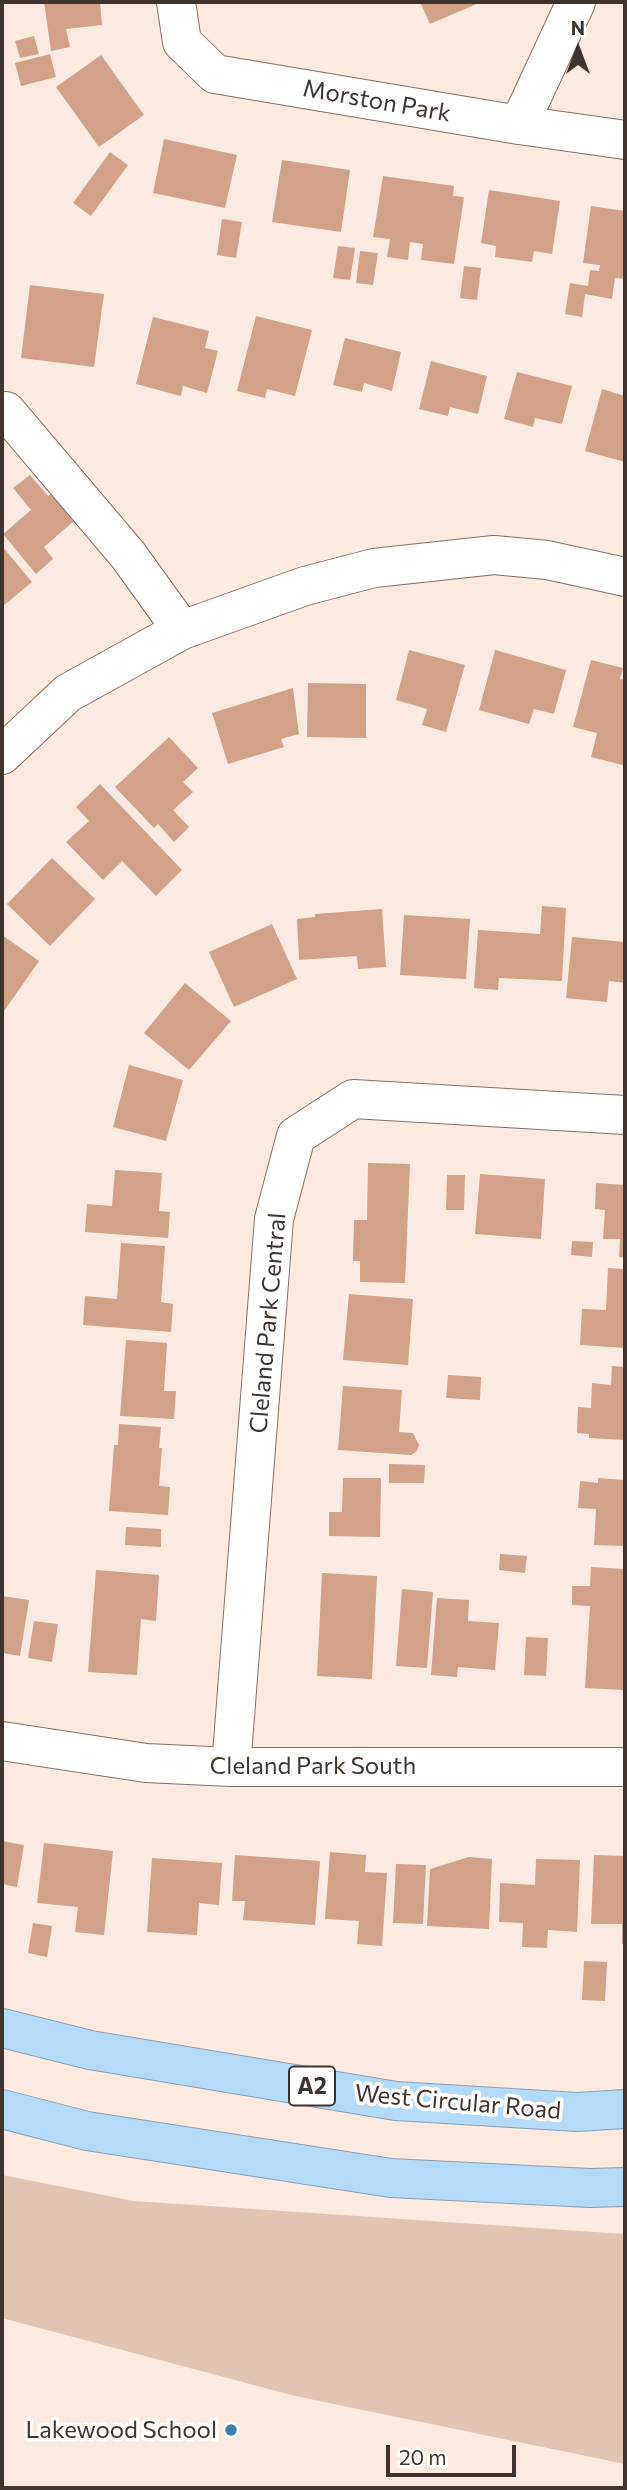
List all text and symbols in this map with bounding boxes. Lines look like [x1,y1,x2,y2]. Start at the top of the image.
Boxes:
north arrow [543,14,613,84]
text: N [571,16,585,39]
street label: Morston Park [301,74,453,128]
street label: Cleland Park Central [244,1211,292,1435]
street label: Cleland Park South [210,1752,416,1780]
road number: A2 [289,2066,335,2106]
street label: West Circular Road [354,2079,562,2125]
place label: Lakewood School [25,2416,217,2444]
marker: Lakewood School [223,2422,239,2438]
scale bar [389,2430,518,2474]
text: 20 m [399,2444,447,2469]

